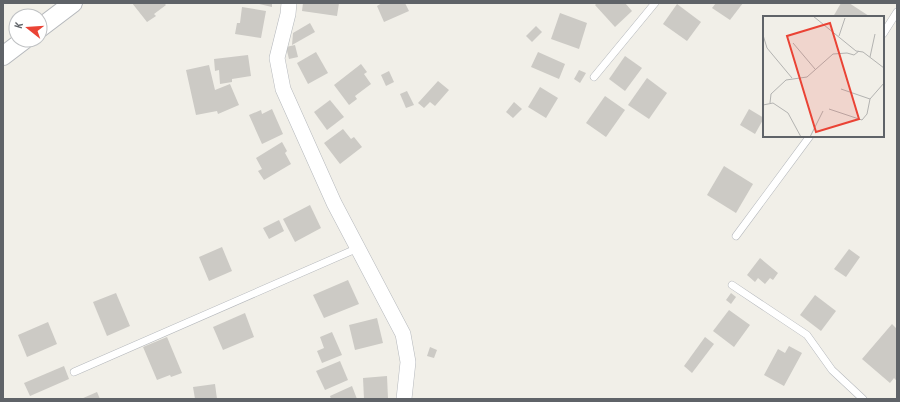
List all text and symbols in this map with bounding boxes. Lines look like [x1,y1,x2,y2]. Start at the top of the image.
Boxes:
north arrow [8,8,48,48]
inset map [763,16,884,137]
text: K [11,20,26,30]

